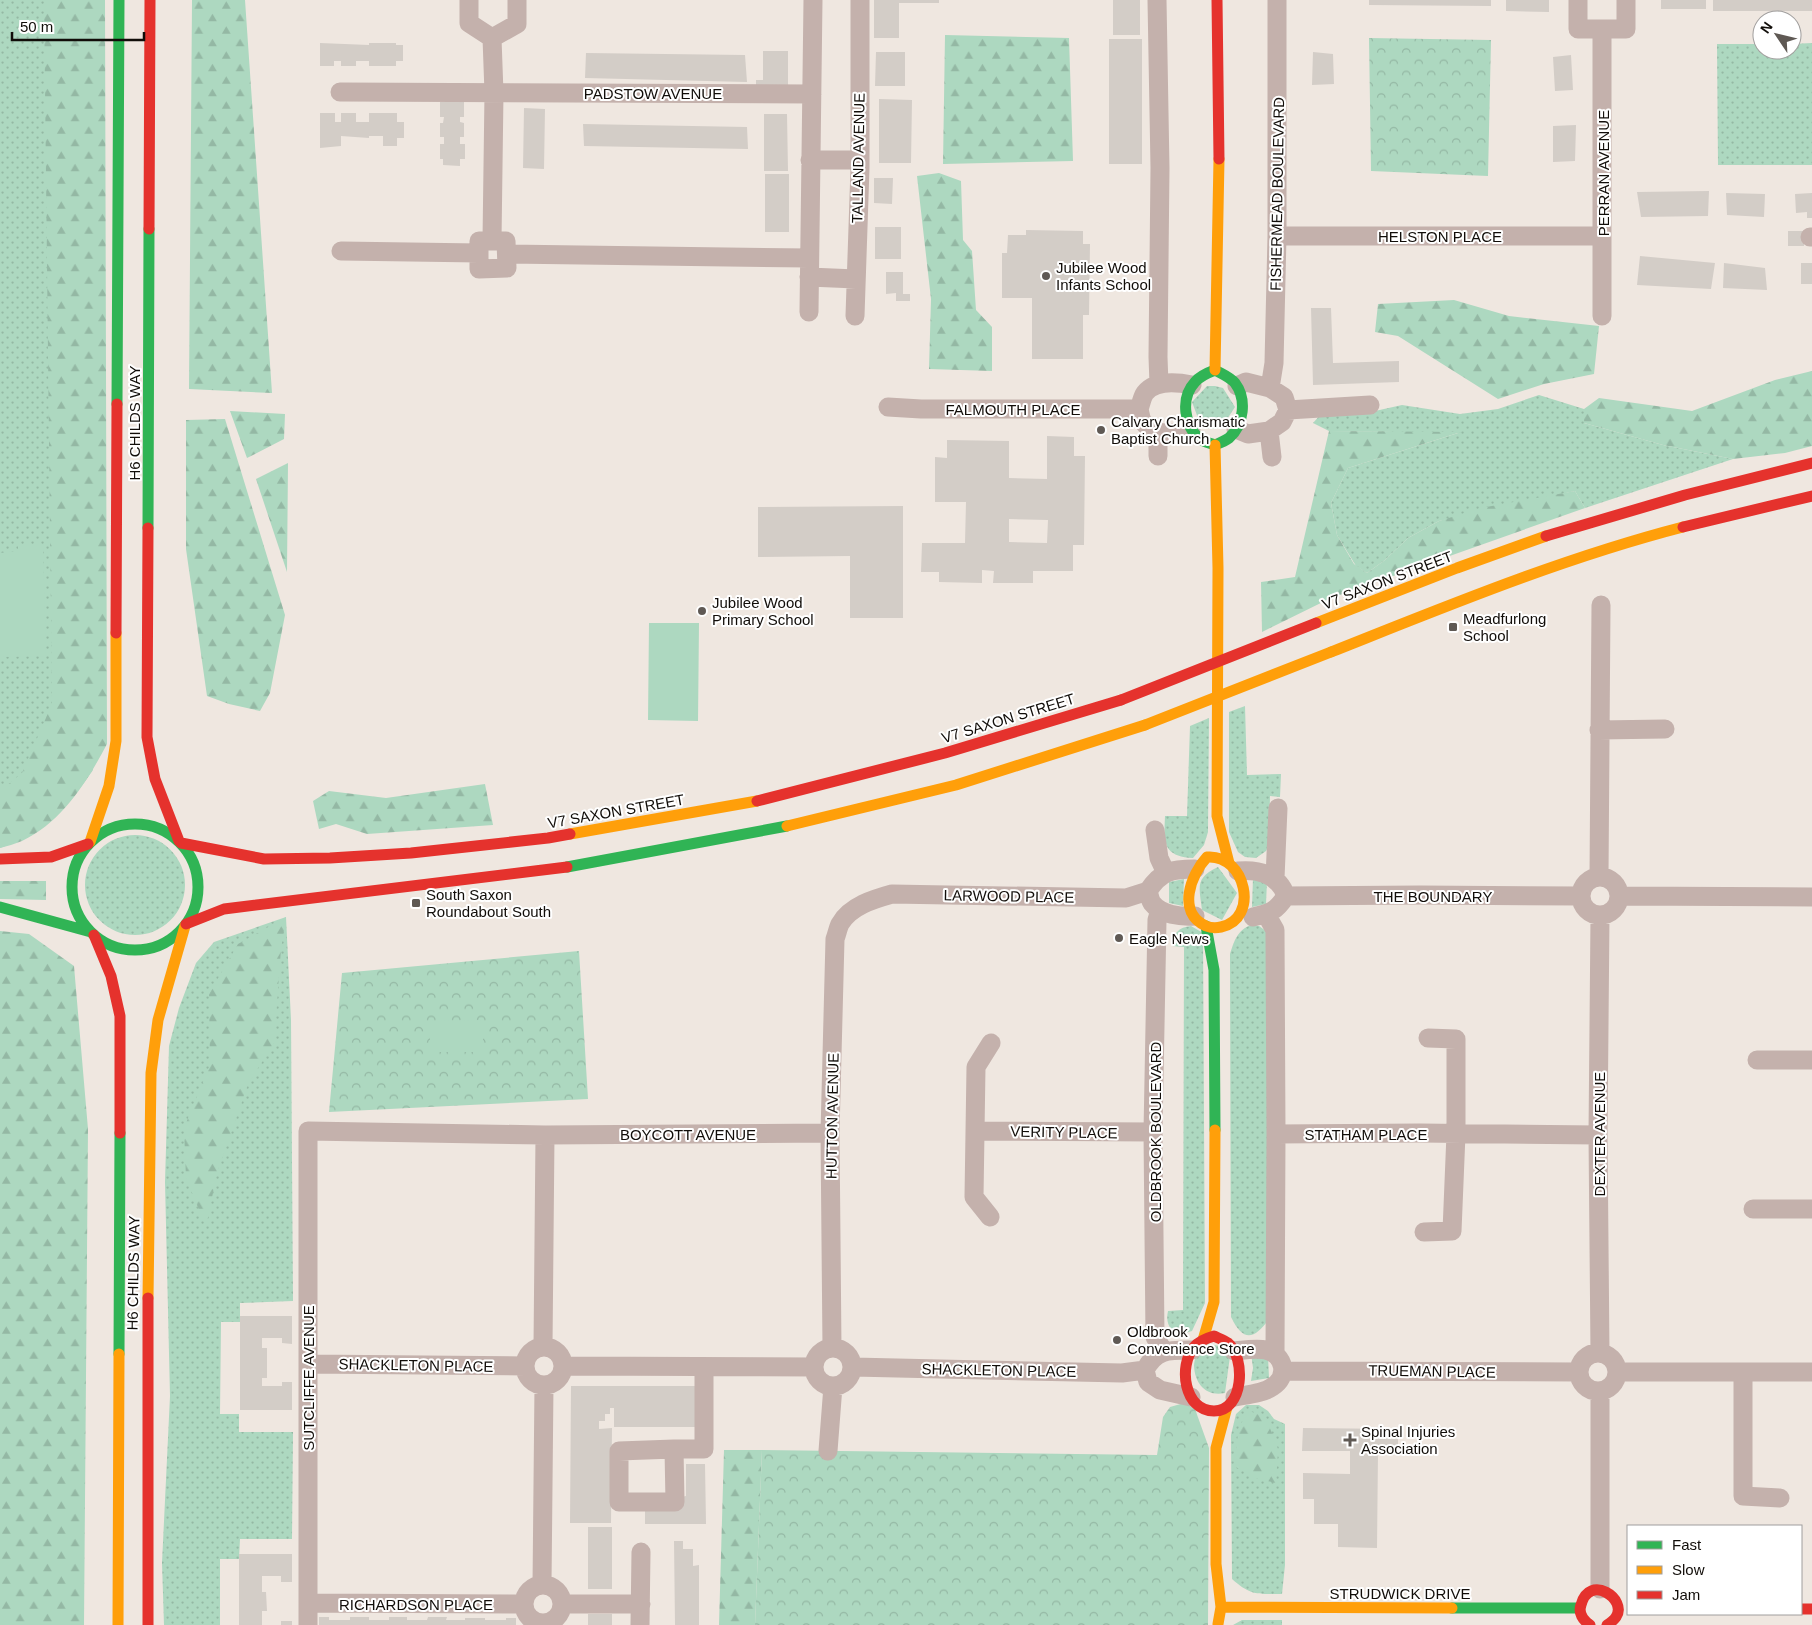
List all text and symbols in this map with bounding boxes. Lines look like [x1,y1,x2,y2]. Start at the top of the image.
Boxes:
scale bar [12,10,145,42]
north arrow [1752,10,1802,60]
text: 50 m [20,18,53,35]
text: N [1757,19,1776,36]
street label: PADSTOW AVENUE [584,85,722,102]
street label: TALLAND AVENUE [848,93,868,223]
street label: FISHERMEAD BOULEVARD [1267,97,1287,291]
street label: PERRAN AVENUE [1595,110,1612,236]
street label: HELSTON PLACE [1378,228,1502,245]
place label: Jubilee Wood Infants School [1056,259,1151,293]
marker: Jubilee Wood Infants School [1040,270,1052,282]
street label: H6 CHILDS WAY [126,365,143,481]
street label: FALMOUTH PLACE [945,401,1081,418]
place label: Calvary Charismatic Baptist Church [1111,413,1246,447]
marker: Calvary Charismatic Baptist Church [1095,424,1107,436]
street label: V7 SAXON STREET [1319,547,1455,613]
place label: Jubilee Wood Primary School [712,594,814,628]
marker: Jubilee Wood Primary School [696,605,708,617]
place label: Meadfurlong School [1463,610,1546,644]
marker: Meadfurlong School [1447,621,1459,633]
street label: V7 SAXON STREET [939,690,1077,746]
street label: V7 SAXON STREET [546,791,686,831]
place label: South Saxon Roundabout South [426,886,551,920]
street label: LARWOOD PLACE [944,886,1074,906]
street label: THE BOUNDARY [1374,888,1492,905]
marker: South Saxon Roundabout South [410,897,422,909]
place label: Eagle News [1129,930,1209,947]
marker: Eagle News [1113,932,1125,944]
street label: OLDBROOK BOULEVARD [1147,1042,1164,1222]
street label: HUTTON AVENUE [822,1053,842,1179]
street label: DEXTER AVENUE [1591,1072,1608,1196]
street label: VERITY PLACE [1010,1123,1118,1141]
street label: BOYCOTT AVENUE [620,1126,756,1143]
street label: STATHAM PLACE [1305,1126,1427,1143]
street label: H6 CHILDS WAY [123,1215,143,1331]
street label: SUTCLIFFE AVENUE [300,1305,317,1451]
place label: Oldbrook Convenience Store [1127,1323,1255,1357]
marker: Oldbrook Convenience Store [1111,1334,1123,1346]
street label: SHACKLETON PLACE [338,1355,494,1375]
street label: SHACKLETON PLACE [921,1360,1077,1380]
street label: TRUEMAN PLACE [1368,1361,1496,1381]
place label: Spinal Injuries Association [1361,1423,1455,1457]
marker: Spinal Injuries Association [1343,1433,1357,1447]
legend [1627,1525,1802,1615]
text: Fast [1672,1536,1702,1553]
text: Slow [1672,1561,1705,1578]
street label: STRUDWICK DRIVE [1330,1585,1470,1602]
text: Jam [1672,1586,1700,1603]
street label: RICHARDSON PLACE [339,1596,493,1613]

